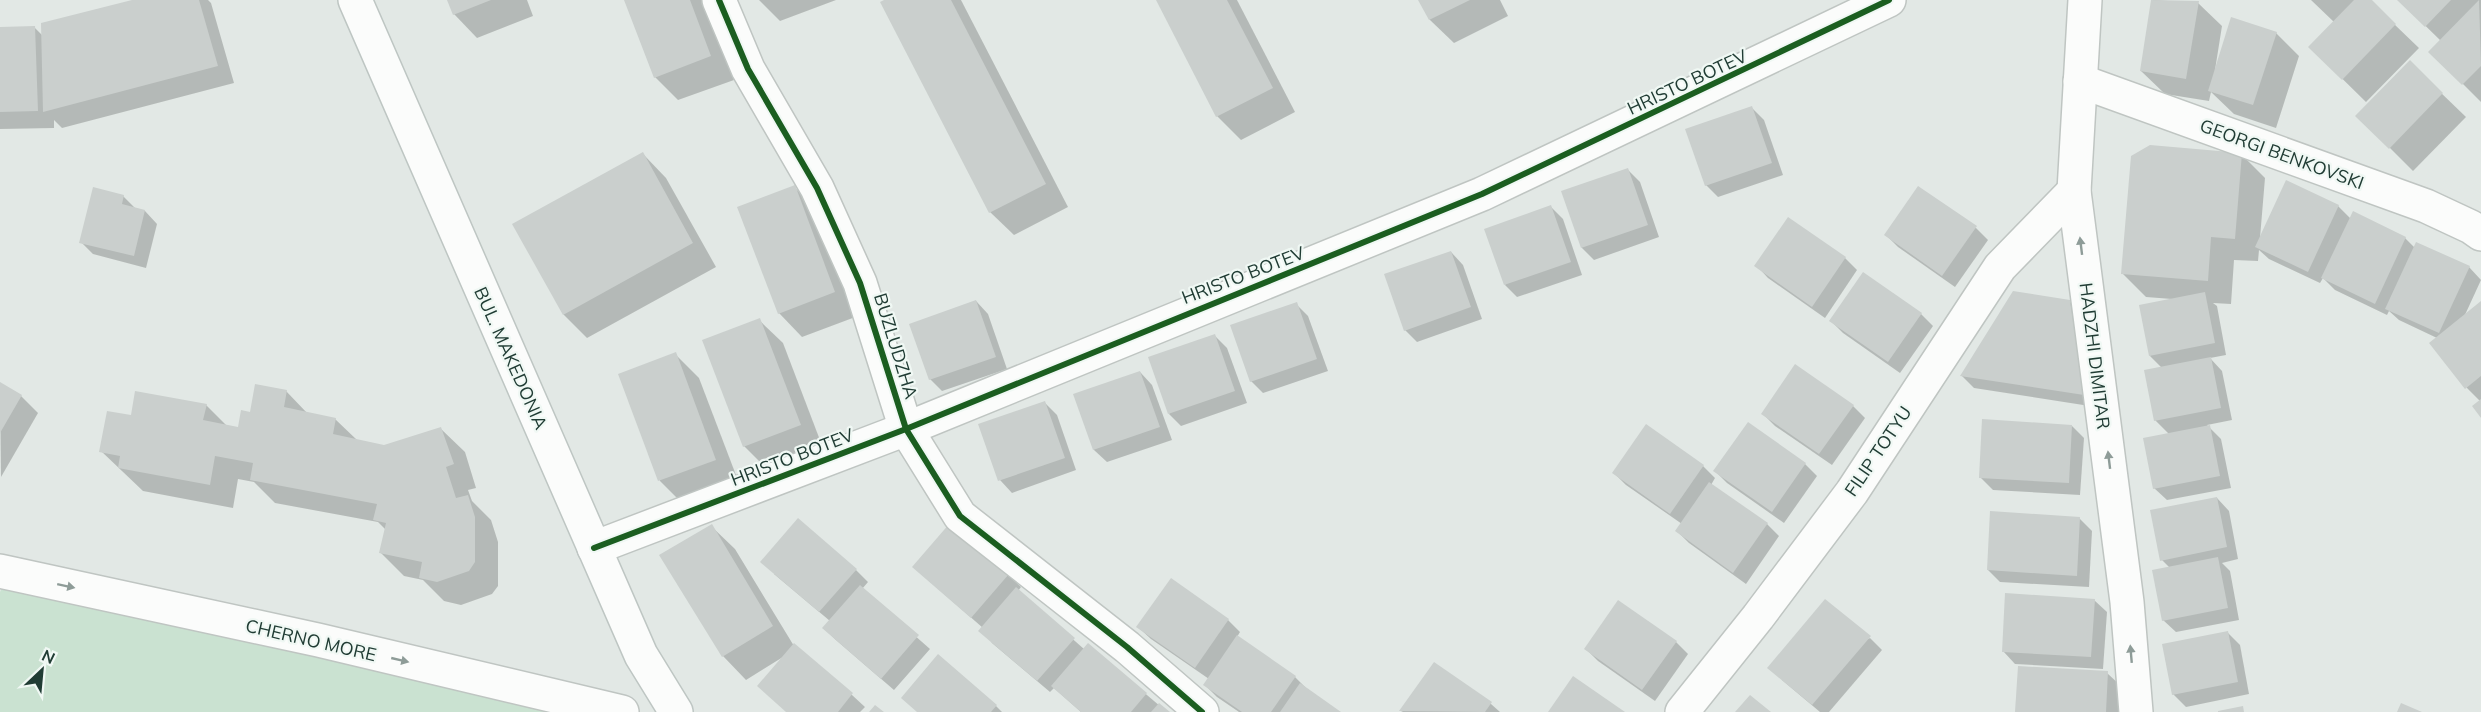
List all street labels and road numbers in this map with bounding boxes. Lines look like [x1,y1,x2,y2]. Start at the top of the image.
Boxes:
street label: HRISTO BOTEV [1623,44,1751,120]
street label: GEORGI BENKOVSKI [2197,114,2367,194]
street label: HRISTO BOTEV [1178,241,1308,309]
street label: HADZHI DIMITAR [2075,281,2115,431]
street label: BUL. MAKEDONIA [469,283,553,433]
street label: BUZLUDZHA [869,290,923,402]
street label: FILIP TOTYU [1839,401,1917,501]
street label: HRISTO BOTEV [727,423,857,491]
street label: CHERNO MORE [243,614,379,666]

